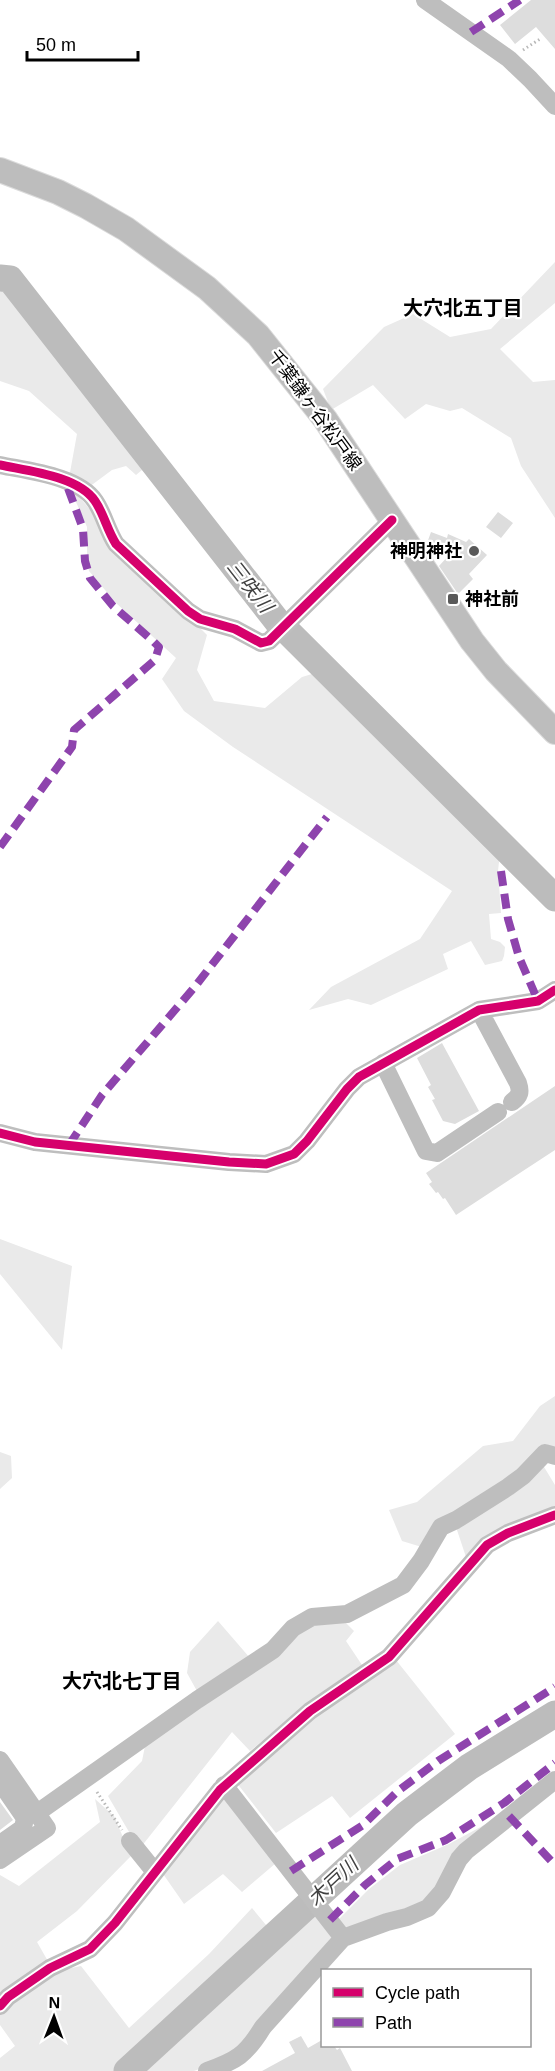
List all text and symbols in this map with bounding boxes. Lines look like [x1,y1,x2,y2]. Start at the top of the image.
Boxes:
scale bar [27,24,138,62]
text: 50 m [36,35,76,55]
district label: 大穴北五丁目 [403,297,523,319]
street label: 千葉鎌ヶ谷松戸線 [265,346,365,474]
place label: 神明神社 [390,541,462,561]
marker: 神明神社 [467,544,481,558]
water label: 三咲川 [223,556,278,618]
place label: 神社前 [465,589,519,609]
marker: 神社前 [446,592,460,606]
district label: 大穴北七丁目 [62,1670,182,1692]
water label: 木戸川 [304,1852,364,1911]
legend [321,1969,531,2047]
text: Cycle path [375,1983,460,2003]
north arrow [24,1987,84,2047]
text: N [48,1994,60,2011]
text: Path [375,2013,412,2033]

